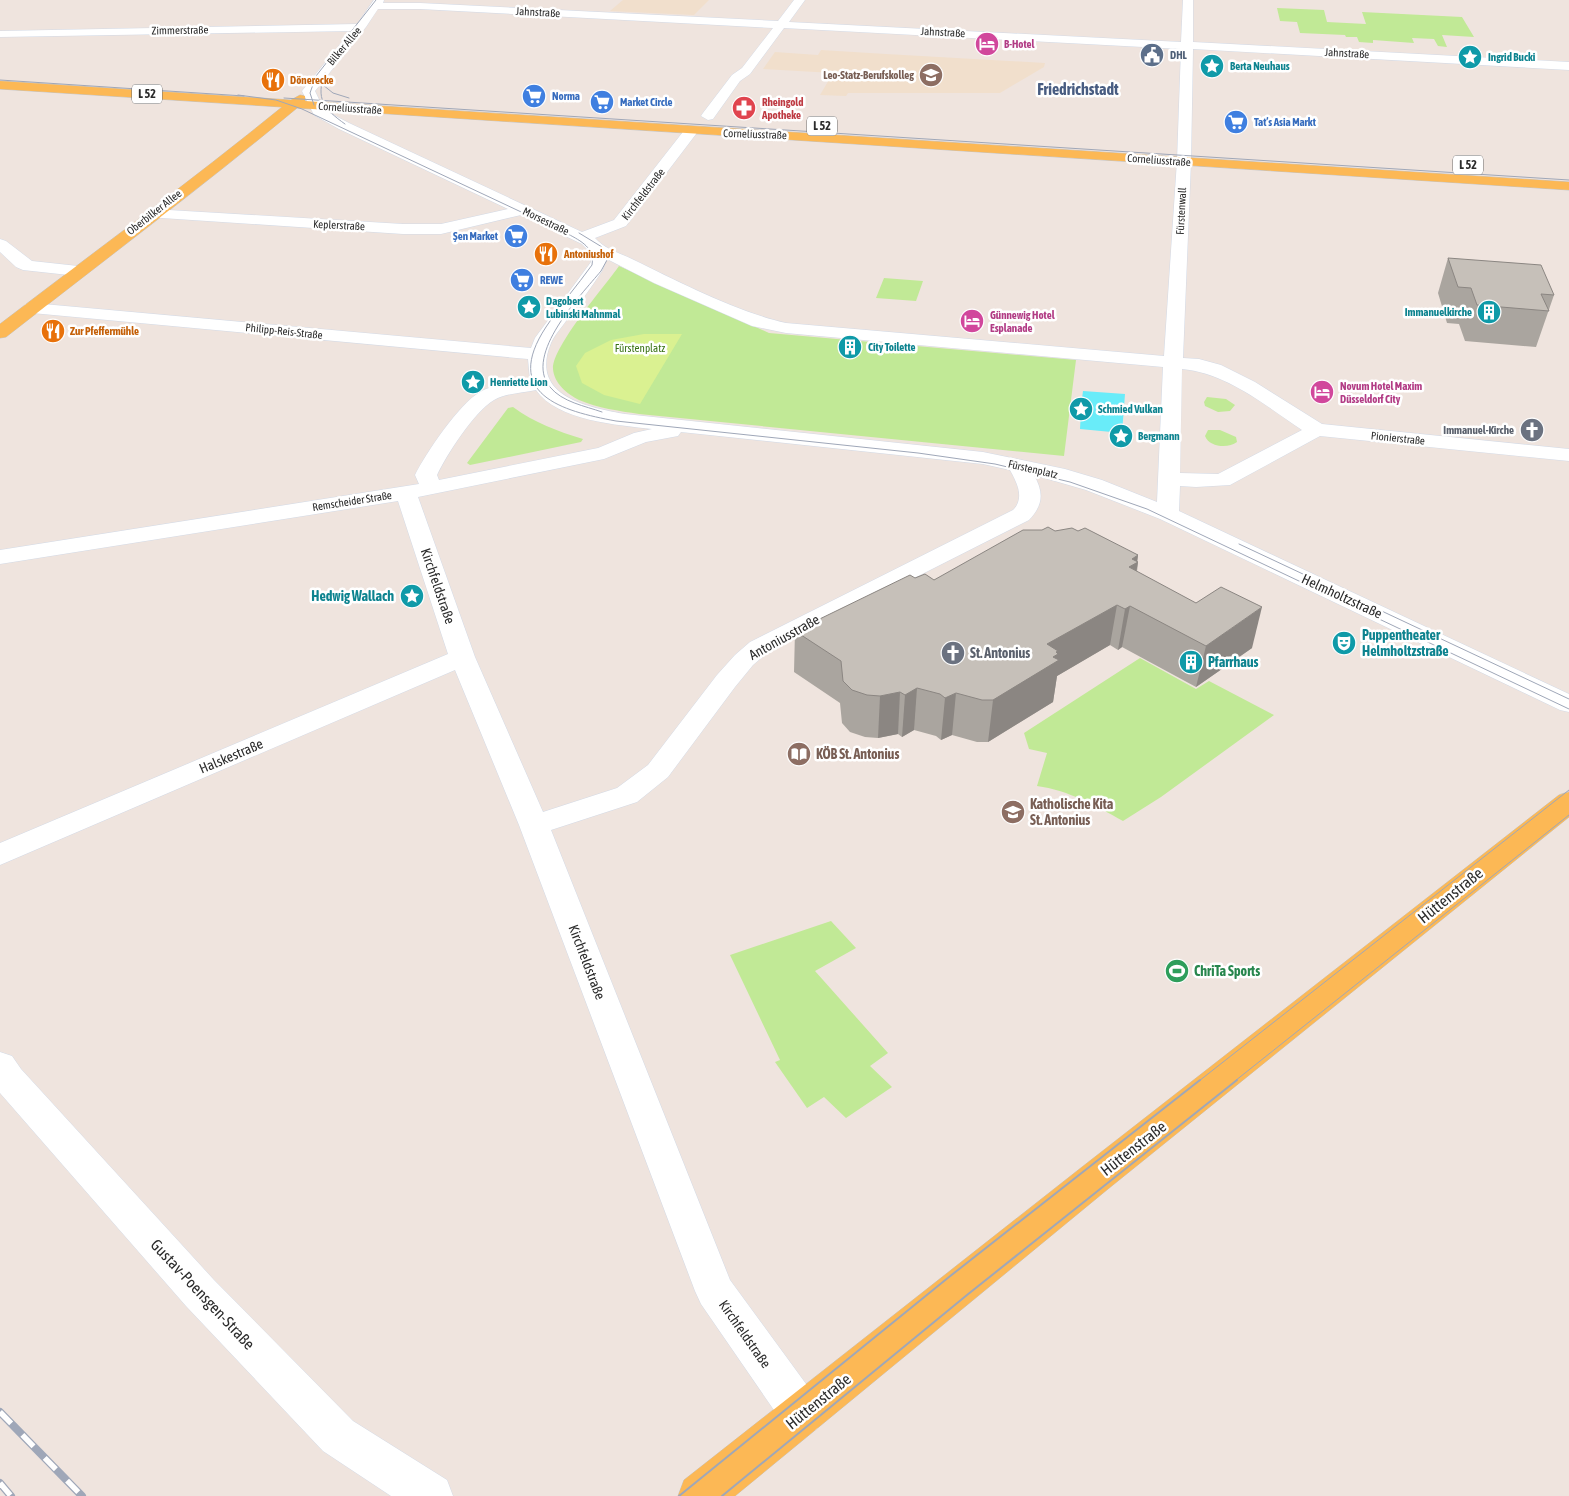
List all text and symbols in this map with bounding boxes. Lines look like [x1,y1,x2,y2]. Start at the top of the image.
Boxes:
street label: Jahnstraße [515,5,561,19]
street label: Zimmerstraße [151,24,209,36]
street label: Bilker Allee [325,24,363,68]
street label: Jahnstraße [920,25,966,39]
hotel icon: B-Hotel [974,31,1000,57]
place label: B-Hotel [1004,38,1036,50]
public building icon: DHL [1139,42,1165,68]
place icon: Ingrid Bucki [1457,44,1483,70]
street label: Jahnstraße [1324,46,1370,60]
place label: DHL [1170,49,1188,61]
place label: Ingrid Bucki [1488,51,1536,63]
place icon: Berta Neuhaus [1199,53,1225,79]
place label: Berta Neuhaus [1230,60,1290,72]
school or university icon: Leo-Statz-Berufskolleg [918,62,944,88]
restaurant icon: Dönerecke [260,67,286,93]
place label: Leo-Statz-Berufskolleg [823,69,914,81]
place label: Dönerecke [290,74,334,86]
district label: Friedrichstadt [1037,80,1119,98]
supermarket icon: Norma [521,83,547,109]
road number: L 52 [132,85,162,104]
supermarket icon: Market Circle [589,89,615,115]
place label: Norma [552,90,580,102]
pharmacy icon: Rheingold Apotheke [731,95,757,121]
place label: Market Circle [620,96,673,108]
place label: Rheingold Apotheke [761,96,803,121]
street label: Corneliusstraße [318,100,382,116]
supermarket icon: Tat’s Asia Markt [1223,109,1249,135]
road number: L 52 [807,116,837,136]
place label: Tat’s Asia Markt [1254,116,1317,128]
street label: Corneliusstraße [723,127,787,141]
street label: Corneliusstraße [1127,152,1191,168]
road number: L 52 [1453,156,1483,174]
street label: Kirchfeldstraße [619,166,667,222]
street label: Oberbilker Allee [124,187,184,237]
street label: Fürstenwall [1174,187,1188,235]
street label: Morsestraße [521,205,571,237]
street label: Keplerstraße [313,218,365,232]
supermarket icon: Şen Market [503,223,529,249]
place label: Şen Market [453,230,499,242]
restaurant icon: Antoniushof [533,241,559,267]
place label: Antoniushof [563,248,615,260]
supermarket icon: REWE [509,267,535,293]
place label: REWE [540,274,563,286]
place icon: Dagobert Lubinski Mahnmal [516,294,542,320]
place label: Dagobert Lubinski Mahnmal [546,295,622,320]
building icon: Immanuelkirche [1476,299,1502,325]
place label: Immanuelkirche [1405,306,1472,318]
hotel icon: Günnewig Hotel Esplanade [959,308,985,334]
place label: Günnewig Hotel Esplanade [990,309,1056,334]
restaurant icon: Zur Pfeffermühle [40,318,66,344]
street label: Philipp-Reis-Straße [245,321,323,341]
place label: Zur Pfeffermühle [70,325,139,337]
building icon: City Toilette [837,334,863,360]
place label: City Toilette [868,341,916,353]
park label: Fürstenplatz [615,342,665,354]
place icon: Henriette Lion [460,369,486,395]
place label: Henriette Lion [490,376,548,388]
hotel icon: Novum Hotel Maxim Düsseldorf City [1309,379,1335,405]
place label: Novum Hotel Maxim Düsseldorf City [1340,380,1422,405]
place icon: Schmied Vulkan [1068,396,1094,422]
place label: Schmied Vulkan [1098,403,1163,415]
church icon: Immanuel-Kirche [1519,417,1545,443]
place icon: Bergmann [1108,423,1134,449]
place label: Immanuel-Kirche [1443,424,1514,436]
street label: Pionierstraße [1370,429,1426,447]
place label: Bergmann [1138,430,1180,442]
street label: Fürstenplatz [1007,457,1059,481]
street label: Remscheider Straße [311,489,393,513]
street label: Kirchfeldstraße [418,546,458,626]
street label: Helmholtzstraße [1299,570,1385,622]
place icon: Hedwig Wallach [399,583,425,609]
place label: Hedwig Wallach [311,588,394,604]
street label: Antoniusstraße [746,611,822,663]
place label: Puppentheater Helmholtzstraße [1362,627,1449,659]
theatre icon: Puppentheater Helmholtzstraße [1331,630,1357,656]
church icon: St. Antonius [940,640,966,666]
place label: St. Antonius [970,645,1030,661]
building icon: Pfarrhaus [1178,649,1204,675]
place label: Pfarrhaus [1208,654,1259,670]
street label: Halskestraße [197,735,265,777]
library icon: KÖB St. Antonius [786,741,812,767]
place label: KÖB St. Antonius [816,746,899,762]
place label: Katholische Kita St. Antonius [1030,796,1114,828]
school or university icon: Katholische Kita St. Antonius [1000,799,1026,825]
street label: Hüttenstraße [1414,863,1486,927]
street label: Kirchfeldstraße [565,922,609,1002]
sports icon: ChriTa Sports [1164,958,1190,984]
place label: ChriTa Sports [1194,963,1260,979]
street label: Hüttenstraße [1097,1117,1169,1179]
street label: Gustav-Poensgen-Straße [147,1235,259,1353]
street label: Kirchfeldstraße [716,1297,774,1371]
street label: Hüttenstraße [782,1369,854,1433]

